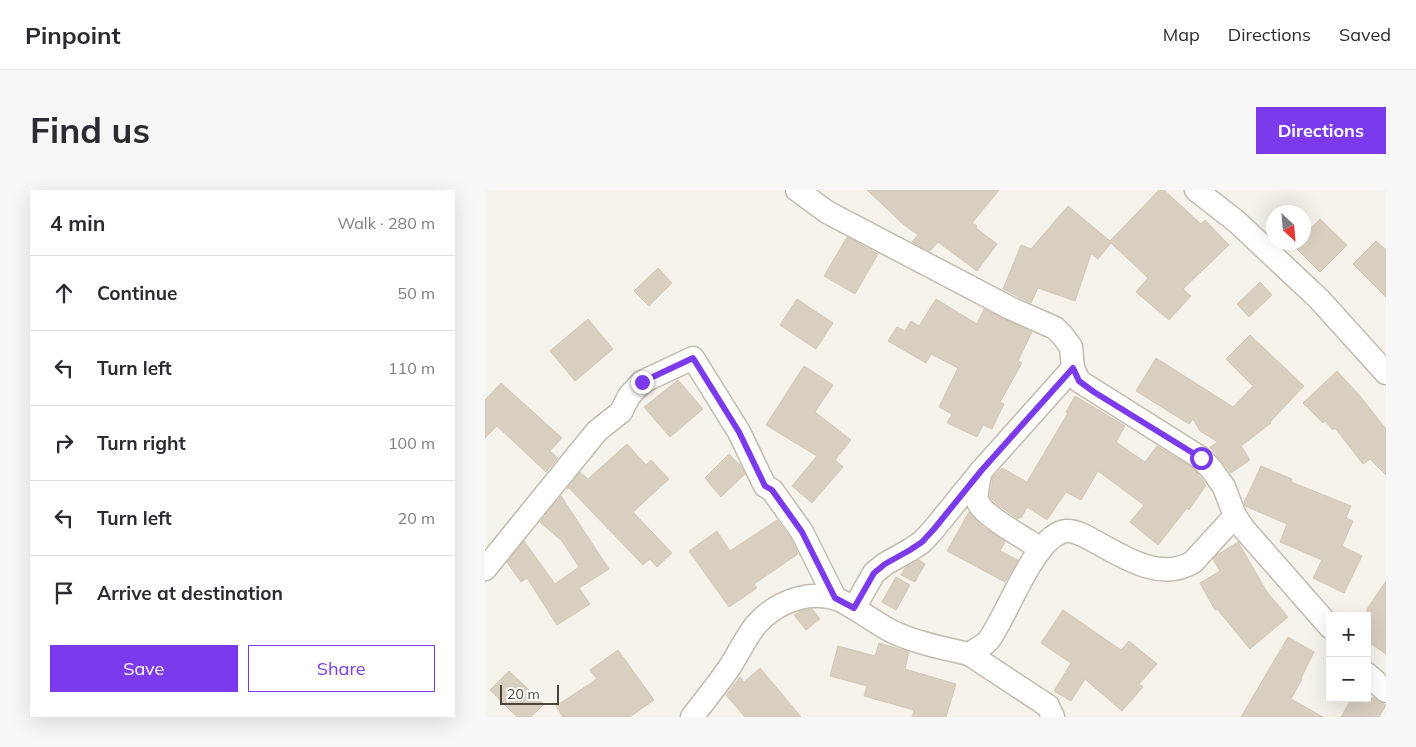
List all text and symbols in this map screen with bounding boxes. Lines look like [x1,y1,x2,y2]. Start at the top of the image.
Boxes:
text: Pinpoint [25,20,121,50]
text: Map [1163,23,1200,46]
text: Directions [1228,23,1311,46]
text: Saved [1339,23,1391,46]
button: Directions [1256,107,1386,154]
text: Find us [30,108,150,152]
north arrow [1266,205,1311,250]
text: 4 min [50,210,105,236]
text: Walk · 280 m [337,213,435,233]
icon: ahead [50,279,78,307]
text: Continue [97,281,177,305]
text: 50 m [398,283,435,303]
icon: left [50,354,78,382]
text: Turn left [97,356,172,380]
text: 110 m [388,358,435,378]
route end [631,371,654,394]
icon: right [50,429,78,457]
text: Turn right [97,431,186,455]
text: 100 m [388,433,435,453]
route start [1190,447,1213,470]
icon: left [50,504,78,532]
text: Turn left [97,506,172,530]
text: 20 m [398,508,435,528]
icon: arrive [50,579,78,607]
text: Arrive at destination [97,581,283,605]
map controls [1326,612,1371,702]
button: + [1326,612,1371,657]
button: Save [50,645,238,692]
button: Share [248,645,435,692]
button: − [1326,657,1371,702]
scale bar [500,682,559,705]
text: 20 m [507,685,540,703]

